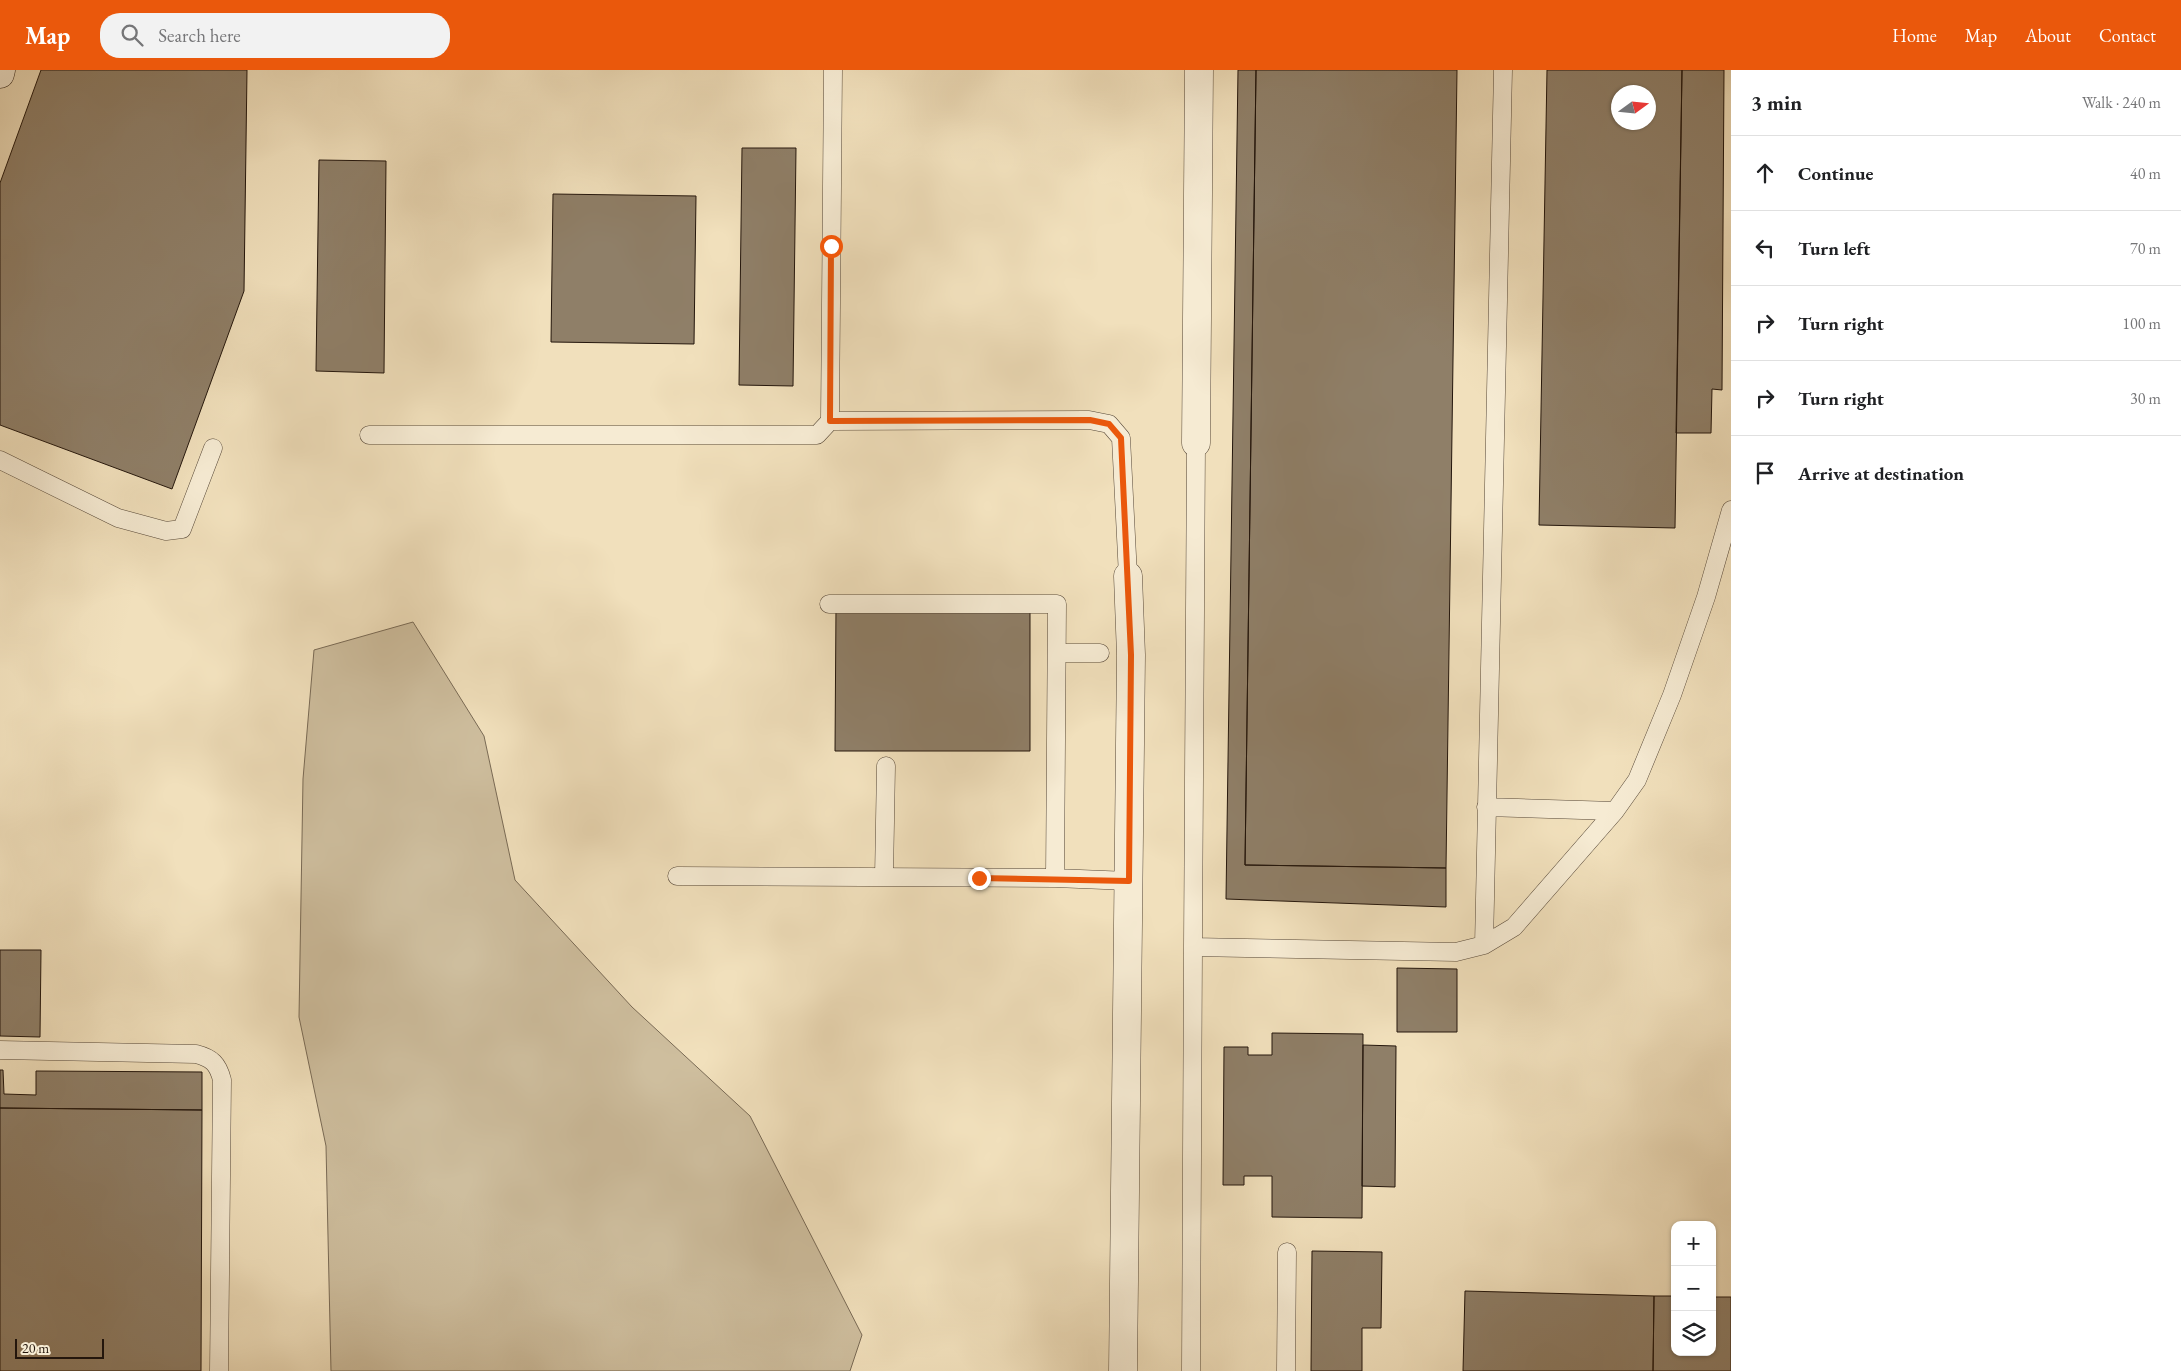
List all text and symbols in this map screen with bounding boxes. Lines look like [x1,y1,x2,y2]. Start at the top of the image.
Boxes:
search box [100,13,450,58]
text: Map [25,20,70,51]
icon: search [118,21,146,49]
text: Search here [158,23,241,48]
text: Home [1892,24,1937,47]
text: Map [1965,24,1997,47]
text: About [2025,24,2071,47]
text: Contact [2099,24,2156,47]
north arrow [1611,85,1656,130]
text: 3 min [1751,89,1802,116]
text: Walk · 240 m [2082,92,2161,113]
icon: ahead [1751,159,1779,187]
text: Continue [1798,161,1873,186]
text: 40 m [2130,163,2161,184]
icon: left [1751,234,1779,262]
route start [820,235,843,258]
text: Turn left [1798,236,1870,261]
text: 70 m [2130,238,2161,259]
icon: right [1751,309,1779,337]
text: Turn right [1798,311,1884,336]
text: 100 m [2122,313,2161,334]
icon: right [1751,384,1779,412]
text: Turn right [1798,386,1884,411]
text: 30 m [2130,388,2161,409]
icon: arrive [1751,459,1779,487]
text: Arrive at destination [1798,461,1964,486]
route end [968,867,991,890]
map controls [1671,1221,1716,1356]
button: + [1671,1221,1716,1266]
button: − [1671,1266,1716,1311]
button: layers [1671,1311,1716,1356]
scale bar [15,1336,104,1359]
text: 20 m [22,1339,49,1357]

